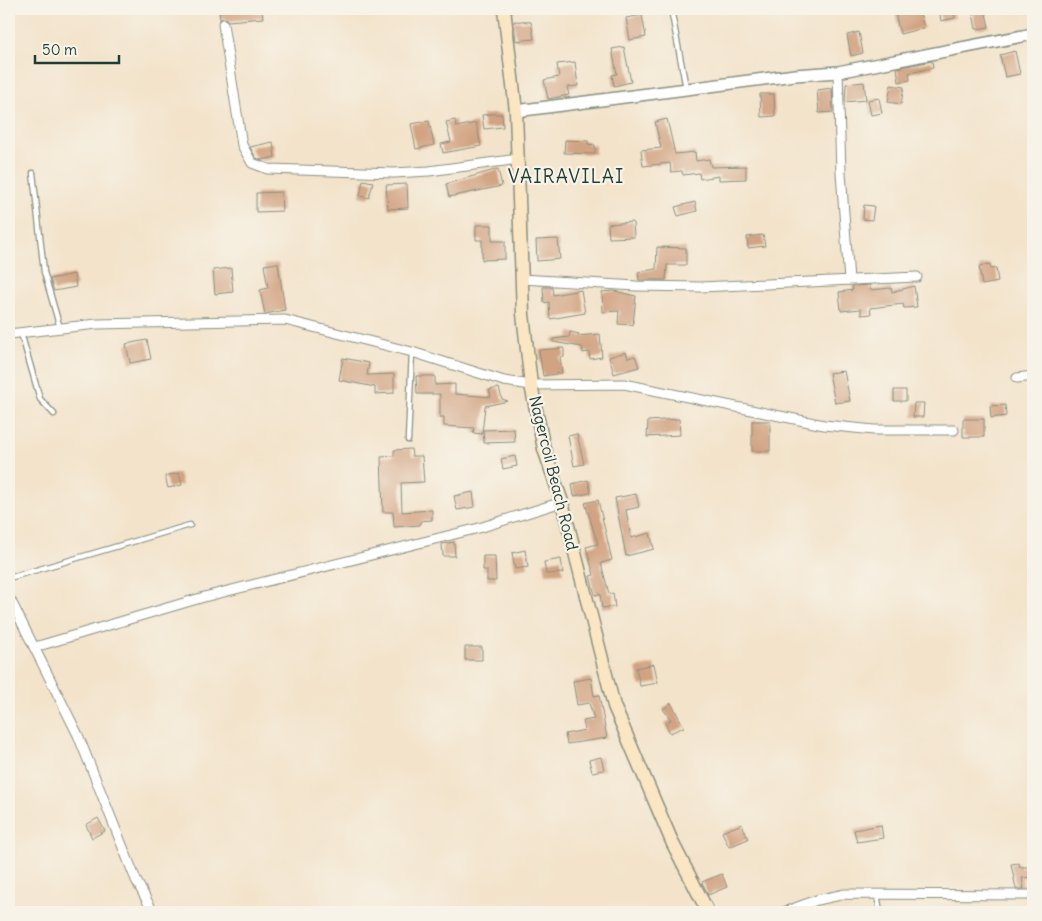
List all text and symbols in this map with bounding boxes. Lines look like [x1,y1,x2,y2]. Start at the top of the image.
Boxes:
scale bar [35,32,119,64]
text: 50 m [42,40,77,59]
district label: VAIRAVILAI [508,164,624,188]
street label: Nagercoil Beach Road [525,394,583,552]

